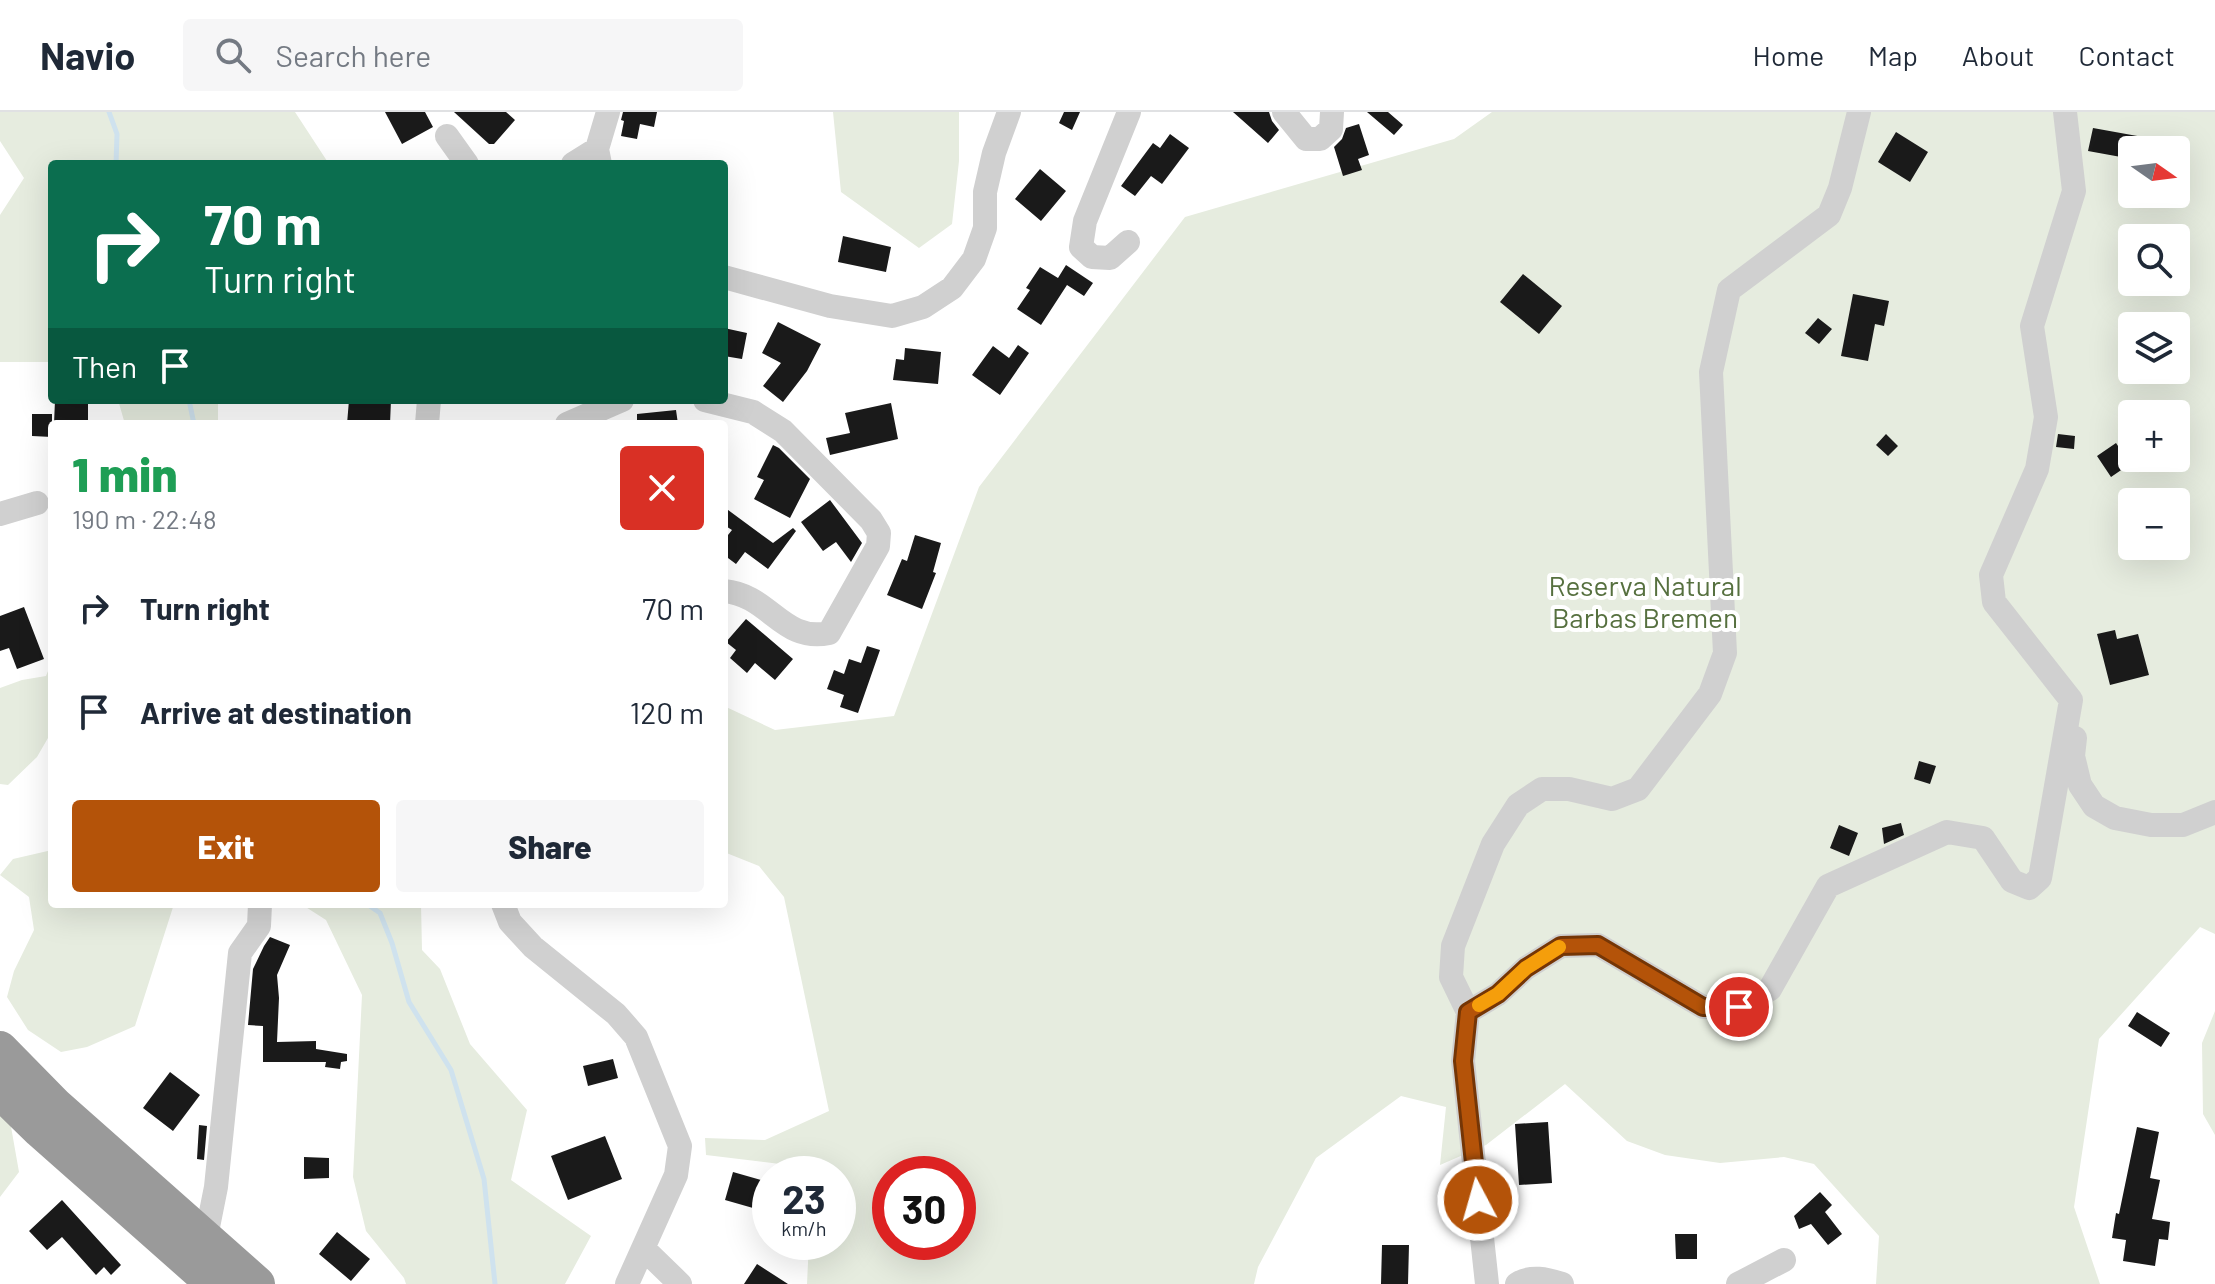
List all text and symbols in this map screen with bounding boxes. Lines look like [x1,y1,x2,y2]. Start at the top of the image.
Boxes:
search box [183,19,743,91]
text: Navio [40,32,135,78]
icon: search [211,33,255,77]
text: Search here [275,37,431,73]
text: Home [1753,38,1824,72]
text: Map [1868,38,1918,72]
text: About [1962,38,2034,72]
text: Contact [2078,38,2175,72]
north arrow [2118,136,2190,208]
map controls [2118,136,2190,560]
text: 70 m [204,189,322,256]
icon: right [72,192,176,296]
button: search [2118,224,2190,296]
text: Turn right [204,257,356,300]
button: layers [2118,312,2190,384]
icon: arrive [153,344,197,388]
text: Then [72,348,137,384]
button: + [2118,400,2190,472]
text: 1 min [72,444,178,502]
button: close [620,446,704,530]
button: − [2118,488,2190,560]
text: 190 m · 22:48 [72,503,216,534]
park label: Reserva Natural Barbas Bremen [1548,568,1742,634]
icon: right [72,586,116,630]
text: Turn right [140,590,270,626]
text: 70 m [642,590,704,626]
icon: arrive [72,690,116,734]
text: Arrive at destination [140,694,412,730]
text: 120 m [630,694,704,730]
button: Exit [72,800,380,892]
button: Share [396,800,704,892]
pin [1705,973,1773,1041]
icon: arrive [1717,985,1761,1029]
speed limit sign: 30 [872,1156,976,1260]
position arrow [1436,1158,1520,1242]
text: 23 [782,1174,826,1222]
text: km/h [781,1216,827,1240]

